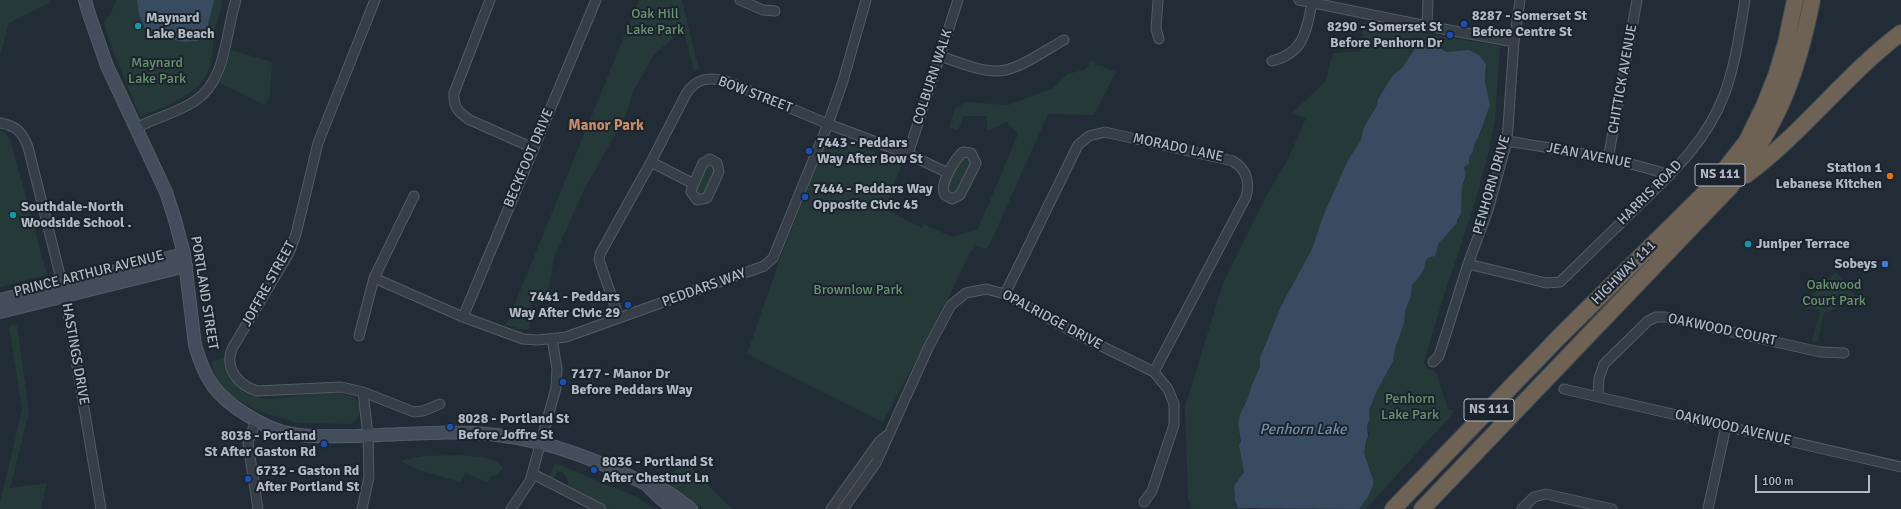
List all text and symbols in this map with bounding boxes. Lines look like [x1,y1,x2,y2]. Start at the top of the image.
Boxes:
park label: Oak Hill Lake Park [626,6,684,38]
place label: 8287 - Somerset St Before Centre St [1472,8,1587,40]
place label: Maynard Lake Beach [146,10,215,42]
place label: 8290 - Somerset St Before Penhorn Dr [1327,19,1442,52]
marker: 8287 - Somerset St Before Centre St [1459,19,1469,29]
marker: Maynard Lake Beach [133,21,143,31]
street label: CHITTICK AVENUE [1605,23,1641,135]
street label: COLBURN WALK [910,27,956,127]
marker: 8290 - Somerset St Before Penhorn Dr [1445,30,1455,40]
park label: Maynard Lake Park [128,55,186,88]
street label: BOW STREET [716,73,794,117]
street label: BECKFOOT DRIVE [501,106,557,210]
district label: Manor Park [568,117,644,135]
street label: MORADO LANE [1131,130,1225,166]
street label: PENHORN DRIVE [1470,133,1514,237]
place label: 7443 - Peddars Way After Bow St [817,135,923,168]
street label: JEAN AVENUE [1545,140,1633,172]
marker: 7443 - Peddars Way After Bow St [804,146,814,156]
street label: HARRIS ROAD [1614,157,1686,229]
place label: Station 1 Lebanese Kitchen [1776,160,1882,192]
road number: NS 111 [1695,164,1745,186]
marker: Station 1 Lebanese Kitchen [1885,171,1895,181]
place label: 7444 - Peddars Way Opposite Civic 45 [813,181,933,214]
marker: 7444 - Peddars Way Opposite Civic 45 [800,192,810,202]
place label: Southdale-North Woodside School . [21,199,131,232]
marker: Southdale-North Woodside School . [8,210,18,220]
street label: PORTLAND STREET [187,235,221,351]
place label: Juniper Terrace [1756,236,1850,252]
street label: HIGHWAY 111 [1588,237,1660,309]
street label: JOFFRE STREET [239,238,299,330]
marker: Juniper Terrace [1743,239,1753,249]
street label: PRINCE ARTHUR AVENUE [12,247,166,301]
place label: Sobeys [1834,256,1877,272]
marker: Sobeys [1880,259,1890,269]
street label: PEDDARS WAY [660,265,748,311]
park label: Oakwood Court Park [1802,277,1866,310]
park label: Brownlow Park [813,282,903,298]
street label: OPALRIDGE DRIVE [999,286,1105,354]
place label: 7441 - Peddars Way After Civic 29 [509,289,620,322]
marker: 7441 - Peddars Way After Civic 29 [623,300,633,310]
street label: HASTINGS DRIVE [58,302,92,406]
street label: OAKWOOD COURT [1666,310,1778,350]
place label: 7177 - Manor Dr Before Peddars Way [571,366,692,398]
marker: 7177 - Manor Dr Before Peddars Way [558,377,568,387]
park label: Penhorn Lake Park [1381,391,1439,424]
road number: NS 111 [1464,399,1514,421]
street label: OAKWOOD AVENUE [1673,406,1793,450]
place label: 8028 - Portland St Before Joffre St [458,411,569,444]
water label: Penhorn Lake [1260,421,1346,439]
marker: 8028 - Portland St Before Joffre St [445,422,455,432]
place label: 8038 - Portland St After Gaston Rd [204,428,316,460]
marker: 8038 - Portland St After Gaston Rd [319,439,329,449]
place label: 8036 - Portland St After Chestnut Ln [602,454,713,486]
place label: 6732 - Gaston Rd After Portland St [256,463,359,496]
marker: 8036 - Portland St After Chestnut Ln [589,465,599,475]
scale bar [1757,467,1872,493]
marker: 6732 - Gaston Rd After Portland St [243,474,253,484]
text: 100 m [1762,474,1794,489]

